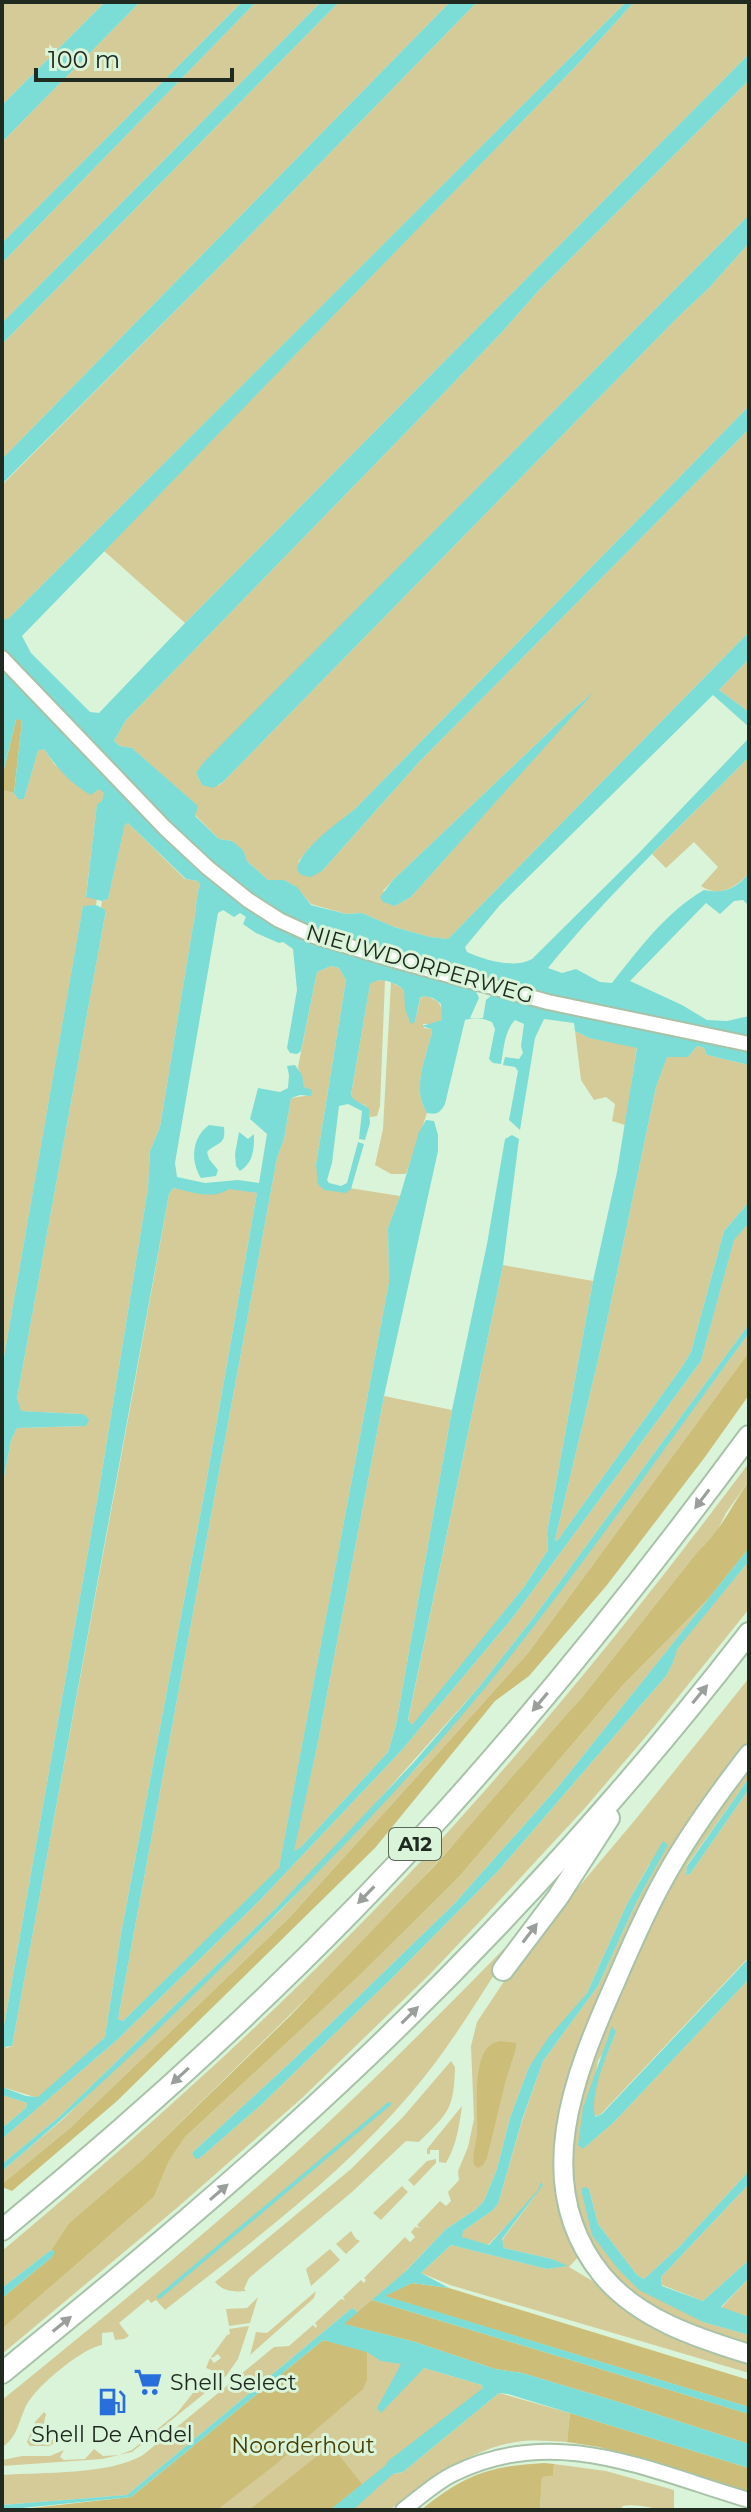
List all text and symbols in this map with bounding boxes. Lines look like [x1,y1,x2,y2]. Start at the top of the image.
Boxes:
scale bar [36,32,232,82]
text: 100 m [48,45,120,74]
street label: NIEUWDORPERWEG [303,919,537,1009]
one-way arrow [695,1488,711,1509]
one-way arrow [691,1685,708,1705]
one-way arrow [532,1692,549,1712]
road number: A12 [389,1828,441,1860]
one-way arrow [358,1885,376,1904]
one-way arrow [521,1922,537,1943]
one-way arrow [400,2006,419,2025]
one-way arrow [171,2067,190,2085]
one-way arrow [209,2184,229,2201]
one-way arrow [52,2316,72,2333]
supermarket icon: Shell Select [133,2367,163,2397]
place label: Shell Select [170,2369,297,2396]
fuel station icon: Shell De Andel [97,2387,127,2417]
place label: Shell De Andel [31,2421,193,2448]
park label: Noorderhout [231,2432,375,2459]

